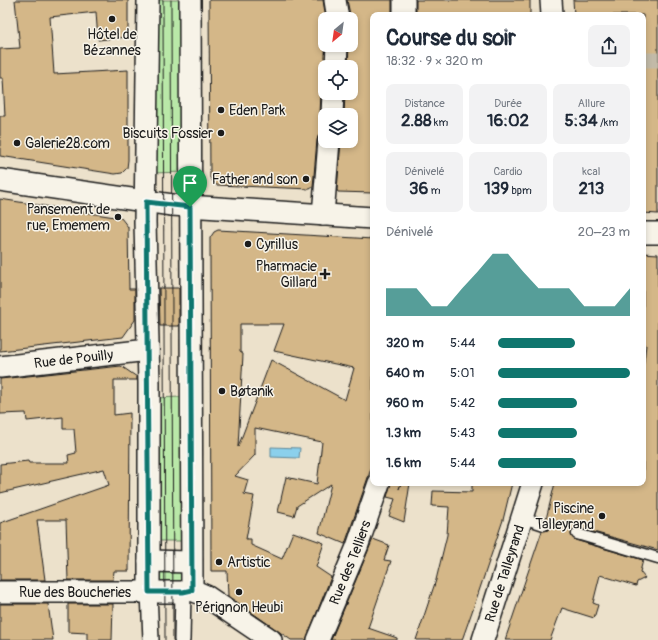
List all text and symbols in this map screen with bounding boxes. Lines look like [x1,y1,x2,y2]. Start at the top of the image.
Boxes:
north arrow [318,12,358,52]
map controls [318,12,358,148]
marker: Hôtel de Bézannes [107,14,117,24]
text: Course du soir [386,24,516,52]
button: share [588,25,630,67]
place label: Hôtel de Bézannes [83,26,142,59]
text: 18:32 · 9 × 320 m [386,53,483,69]
button: locate [318,60,358,100]
text: Distance [405,97,445,110]
text: Durée [494,97,522,110]
text: Allure [578,97,605,110]
place label: Eden Park [229,102,286,119]
marker: Eden Park [216,105,226,115]
button: layers [318,108,358,148]
text: 2.88 [401,110,431,131]
text: 16:02 [487,110,529,131]
text: 5:34 [564,110,598,131]
text: km [431,116,448,129]
text: /km [598,116,618,129]
place label: Biscuits Fossier [123,125,213,142]
marker: Biscuits Fossier [216,128,226,138]
place label: Galerie28.com [25,135,110,152]
marker: Galerie28.com [12,138,22,148]
text: Dénivelé [405,165,445,178]
text: Cardio [494,165,522,178]
text: kcal [582,165,600,178]
pin [173,166,207,207]
place label: Father and son [212,171,298,188]
icon: arrive [179,172,201,194]
marker: Father and son [301,174,311,184]
text: 36 [409,178,428,199]
text: 139 [484,178,509,199]
text: 213 [579,178,604,199]
text: m [428,184,440,197]
text: bpm [509,184,532,197]
place label: Pansement de rue, Ememem [27,201,110,234]
marker: Pansement de rue, Ememem [113,212,123,222]
text: Dénivelé [386,224,433,240]
text: 20–23 m [578,224,630,240]
place label: Cyrillus [256,236,299,253]
marker: Cyrillus [243,239,253,249]
place label: Pharmacie Gillard [256,258,317,291]
marker: Pharmacie Gillard [320,269,330,279]
text: 320 m [386,335,424,351]
text: 5:44 [450,335,476,351]
street label: Rue de Pouilly [33,346,114,372]
text: 640 m [386,365,424,381]
text: 5:01 [450,365,474,381]
place label: Bøtanik [230,383,274,400]
marker: Bøtanik [217,386,227,396]
text: 960 m [386,395,424,411]
text: 5:42 [450,395,475,411]
text: 1.3 km [386,425,421,441]
text: 5:43 [450,425,475,441]
text: 1.6 km [386,455,421,471]
text: 5:44 [450,455,476,471]
place label: Piscine Talleyrand [535,500,594,533]
marker: Piscine Talleyrand [597,511,607,521]
street label: Rue des Telliers [325,517,374,607]
street label: Rue de Talleyrand [481,522,528,624]
place label: Artistic [227,554,271,571]
marker: Artistic [214,557,224,567]
street label: Rue des Boucheries [19,584,132,601]
marker: Pérignon Heubi [234,587,244,597]
place label: Pérignon Heubi [195,599,283,616]

